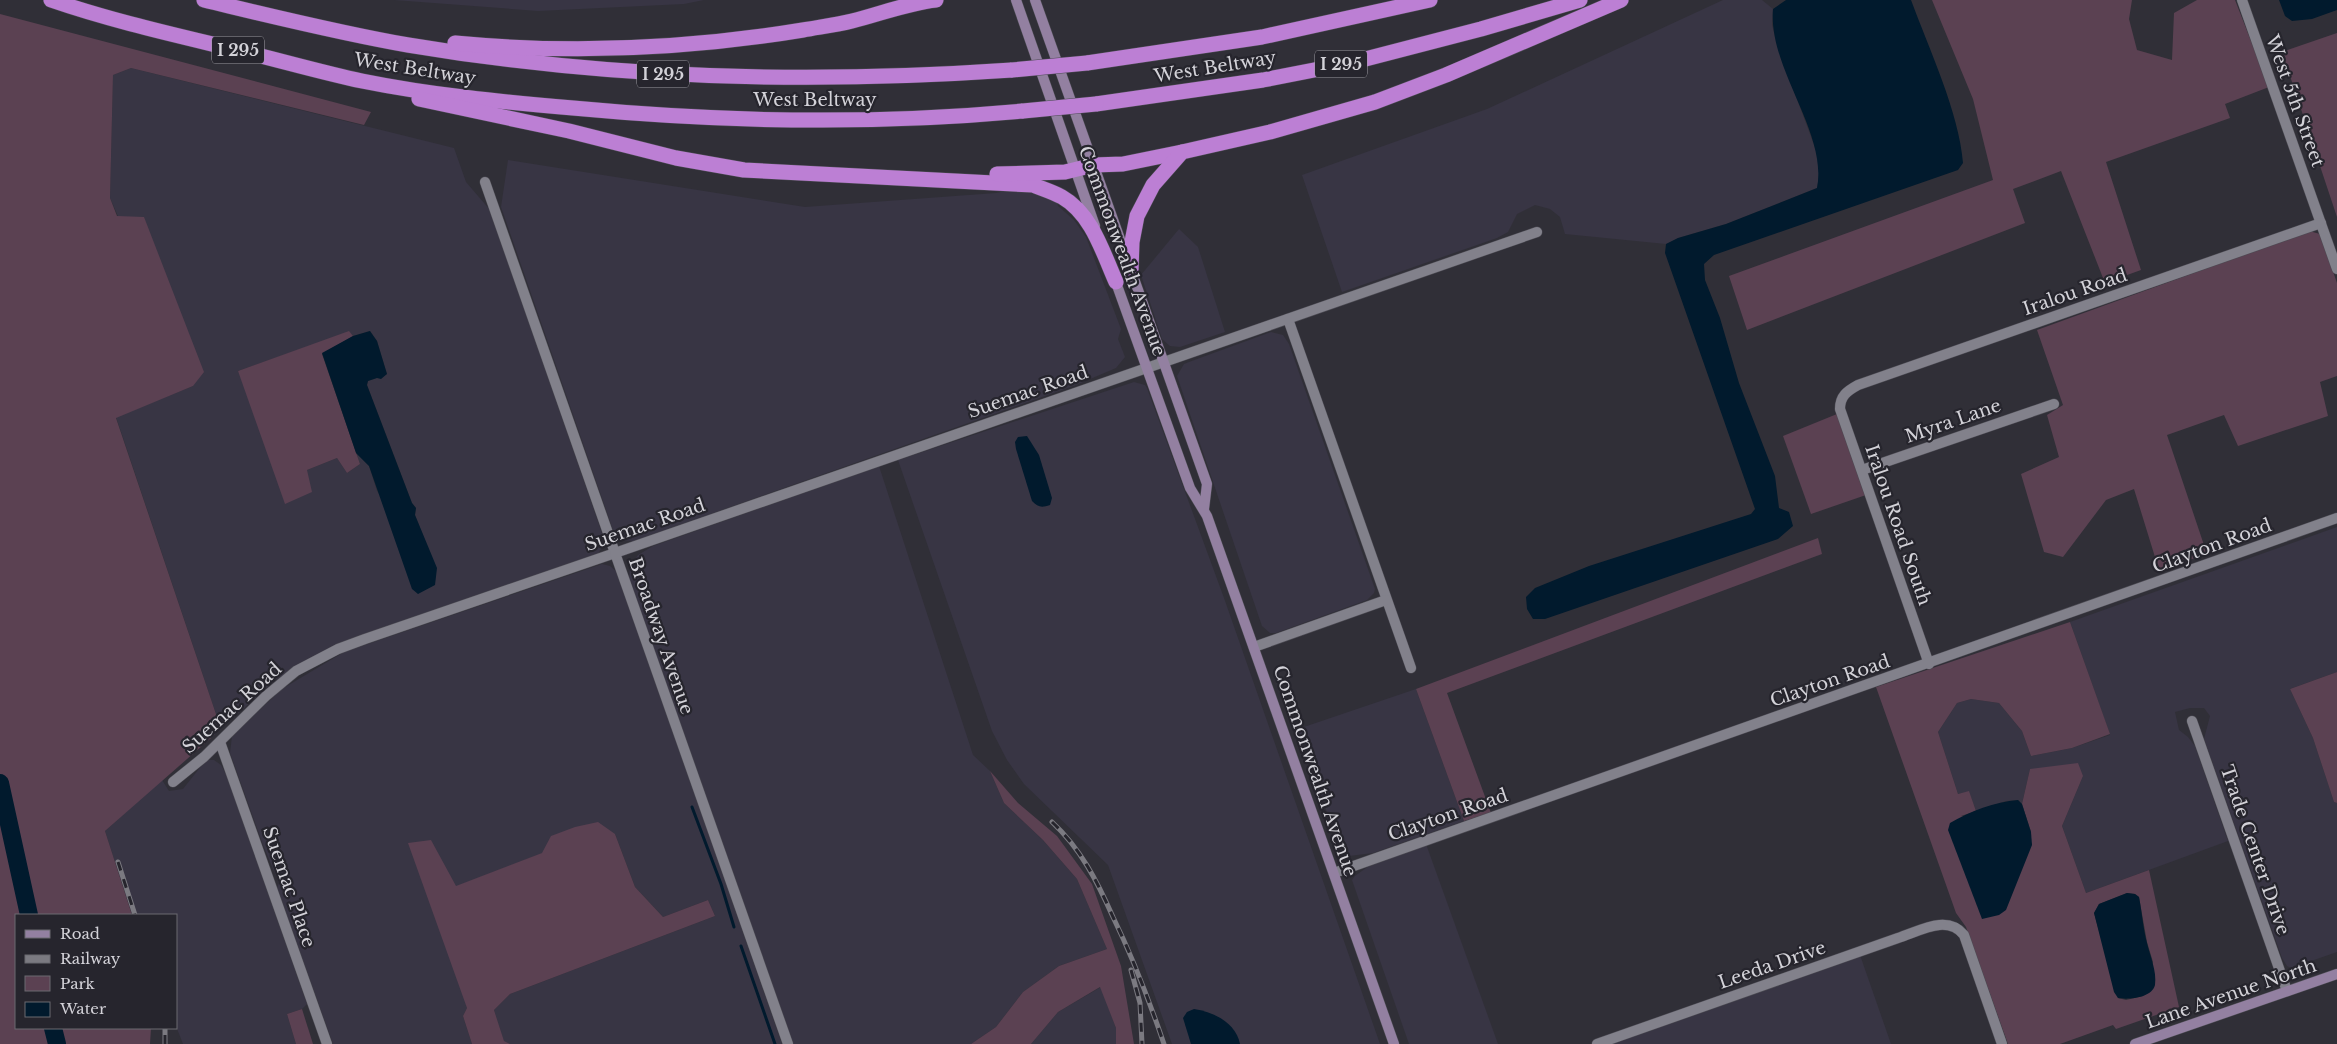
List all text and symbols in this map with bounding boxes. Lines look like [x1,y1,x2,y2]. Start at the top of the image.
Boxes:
street label: West 5th Street [2261,31,2329,170]
road number: I 295 [212,36,264,64]
street label: West Beltway [1151,46,1278,88]
street label: West Beltway [351,48,478,90]
road number: I 295 [1315,51,1367,78]
road number: I 295 [637,61,689,88]
street label: West Beltway [752,89,877,111]
street label: Commonwealth Avenue [1074,143,1170,359]
street label: Iralou Road [2020,264,2130,320]
street label: Suemac Road [965,361,1091,423]
street label: Myra Lane [1902,394,2004,448]
street label: Iralou Road South [1860,442,1936,608]
street label: Suemac Road [582,494,708,556]
street label: Clayton Road [2149,514,2275,578]
street label: Broadway Avenue [624,555,698,717]
street label: Clayton Road [1767,650,1893,712]
street label: Suemac Road [178,658,286,758]
street label: Commonwealth Avenue [1268,662,1362,880]
street label: Trade Center Drive [2216,762,2294,938]
street label: Clayton Road [1385,784,1511,846]
street label: Suemac Place [258,824,320,950]
legend [15,914,178,1029]
text: Road [60,924,100,943]
street label: Leeda Drive [1715,936,1829,994]
text: Railway [60,949,121,968]
street label: Lane Avenue North [2143,954,2319,1034]
text: Park [60,974,96,993]
text: Water [59,999,107,1018]

